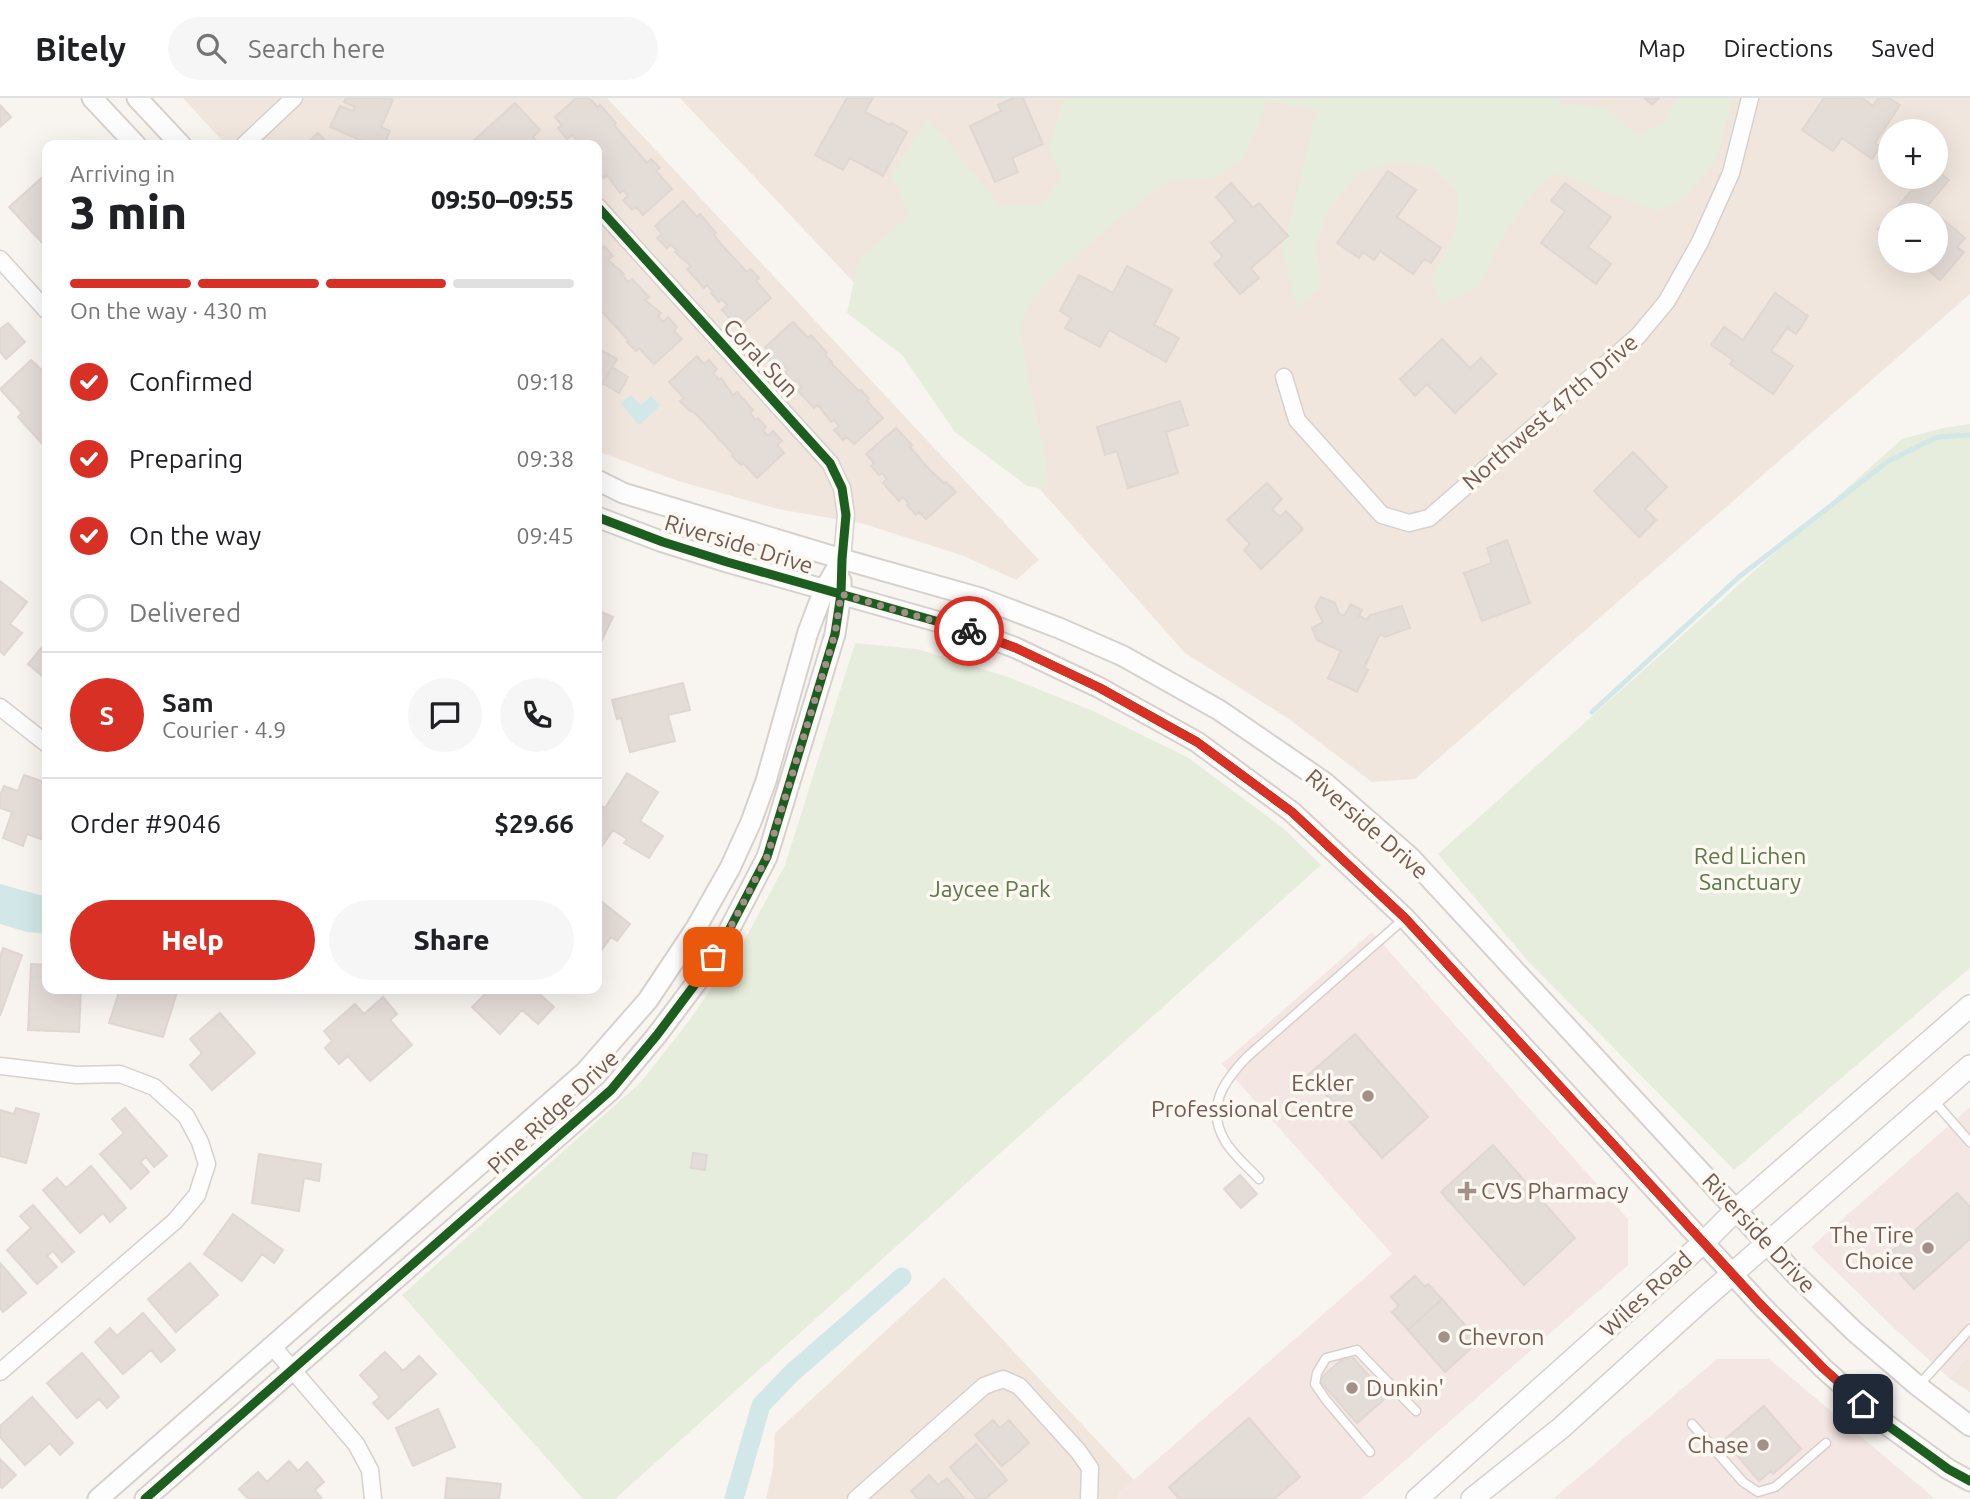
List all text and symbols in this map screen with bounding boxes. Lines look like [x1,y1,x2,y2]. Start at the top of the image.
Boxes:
search box [168,17,658,80]
icon: search [192,29,230,67]
text: Bitely [35,30,126,67]
text: Search here [248,34,385,63]
text: Map [1638,35,1685,62]
text: Directions [1723,35,1833,62]
text: Saved [1871,35,1935,62]
map controls [1878,119,1948,273]
button: + [1878,119,1948,189]
text: Arriving in [70,161,175,186]
text: 09:50–09:55 [431,185,574,214]
text: 3 min [70,186,187,238]
button: − [1878,203,1948,273]
text: On the way · 430 m [70,298,267,323]
street label: Coral Sun [719,313,804,402]
street label: Northwest 47th Drive [1457,329,1642,494]
icon: check [70,363,108,401]
text: Confirmed [129,367,253,396]
text: 09:18 [516,369,574,394]
icon: check [70,440,108,478]
text: Preparing [129,444,243,473]
text: 09:38 [516,446,574,471]
street label: Riverside Drive [662,509,816,578]
icon: check [70,517,108,555]
text: On the way [129,521,261,550]
text: 09:45 [516,523,574,548]
courier [934,596,1004,666]
text: Delivered [129,598,241,627]
icon: bike [950,612,988,650]
button: chat [408,678,482,752]
button: phone [500,678,574,752]
text: Sam [162,688,214,717]
text: S [100,701,114,730]
text: Courier · 4.9 [162,717,286,742]
street label: Riverside Drive [1301,764,1434,884]
text: Order #9046 [70,809,221,838]
text: $29.66 [494,809,574,838]
park label: Red Lichen Sanctuary [1694,843,1806,894]
park label: Jaycee Park [929,876,1051,901]
button: Help [70,900,315,980]
button: Share [329,900,574,980]
pin [683,927,743,987]
icon: bag [694,938,732,976]
street label: Pine Ridge Drive [482,1045,623,1179]
place label: Eckler Professional Centre [1151,1070,1354,1121]
marker: Eckler Professional Centre [1360,1088,1376,1104]
street label: Riverside Drive [1698,1168,1821,1297]
place label: CVS Pharmacy [1481,1178,1629,1203]
marker: CVS Pharmacy [1459,1183,1475,1199]
place label: The Tire Choice [1830,1222,1914,1273]
marker: The Tire Choice [1920,1240,1936,1256]
street label: Wiles Road [1595,1246,1697,1341]
place label: Chevron [1458,1324,1544,1349]
marker: Chevron [1436,1329,1452,1345]
pin [1833,1374,1893,1434]
place label: Dunkin' [1366,1375,1444,1400]
marker: Dunkin' [1344,1380,1360,1396]
icon: home [1844,1385,1882,1423]
place label: Chase [1687,1432,1749,1457]
marker: Chase [1755,1437,1771,1453]

